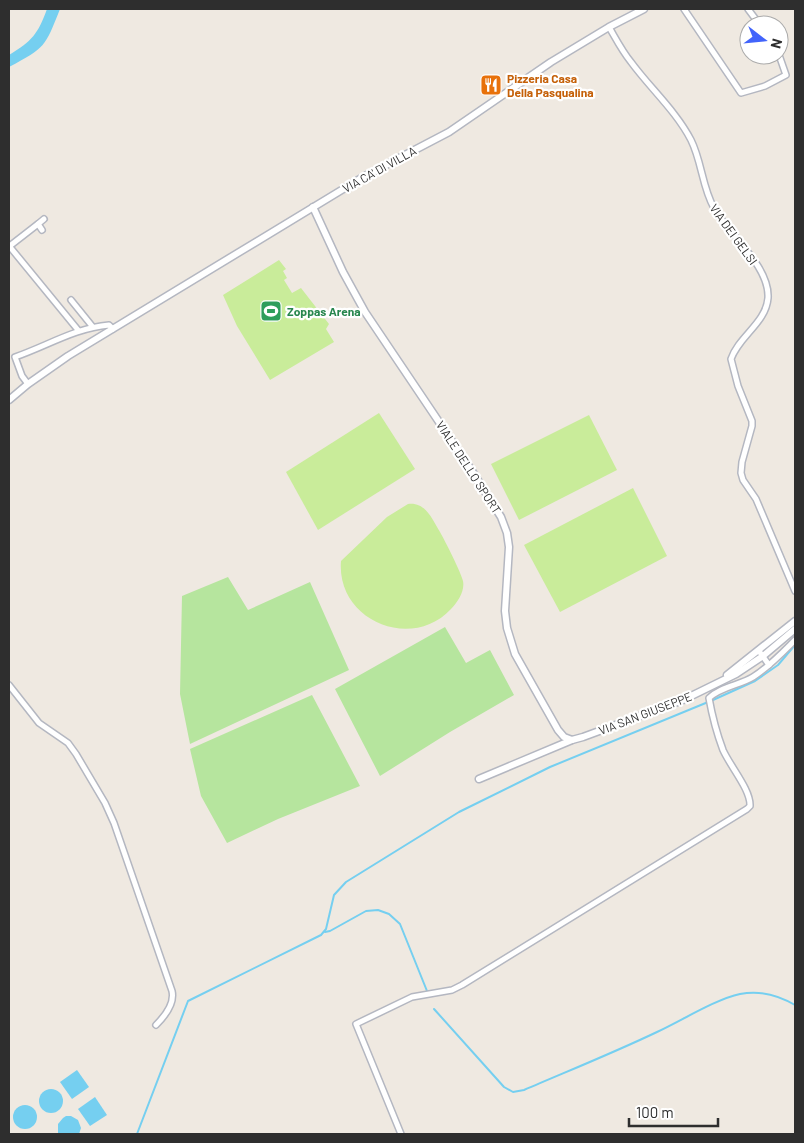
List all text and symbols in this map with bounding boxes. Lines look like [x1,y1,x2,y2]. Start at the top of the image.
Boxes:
north arrow [739,15,789,65]
text: N [768,37,786,51]
place label: Pizzeria Casa Della Pasqualina [507,71,594,99]
restaurant icon: Pizzeria Casa Della Pasqualina [479,73,503,97]
street label: VIA CA' DI VILLA [340,143,418,195]
street label: VIA DEI GELSI [707,201,761,267]
sports icon: Zoppas Arena [259,299,283,323]
place label: Zoppas Arena [287,304,361,318]
street label: VIALE DELLO SPORT [434,418,504,516]
street label: VIA SAN GIUSEPPE [596,689,694,737]
scale bar [629,1096,718,1128]
text: 100 m [636,1103,674,1121]

